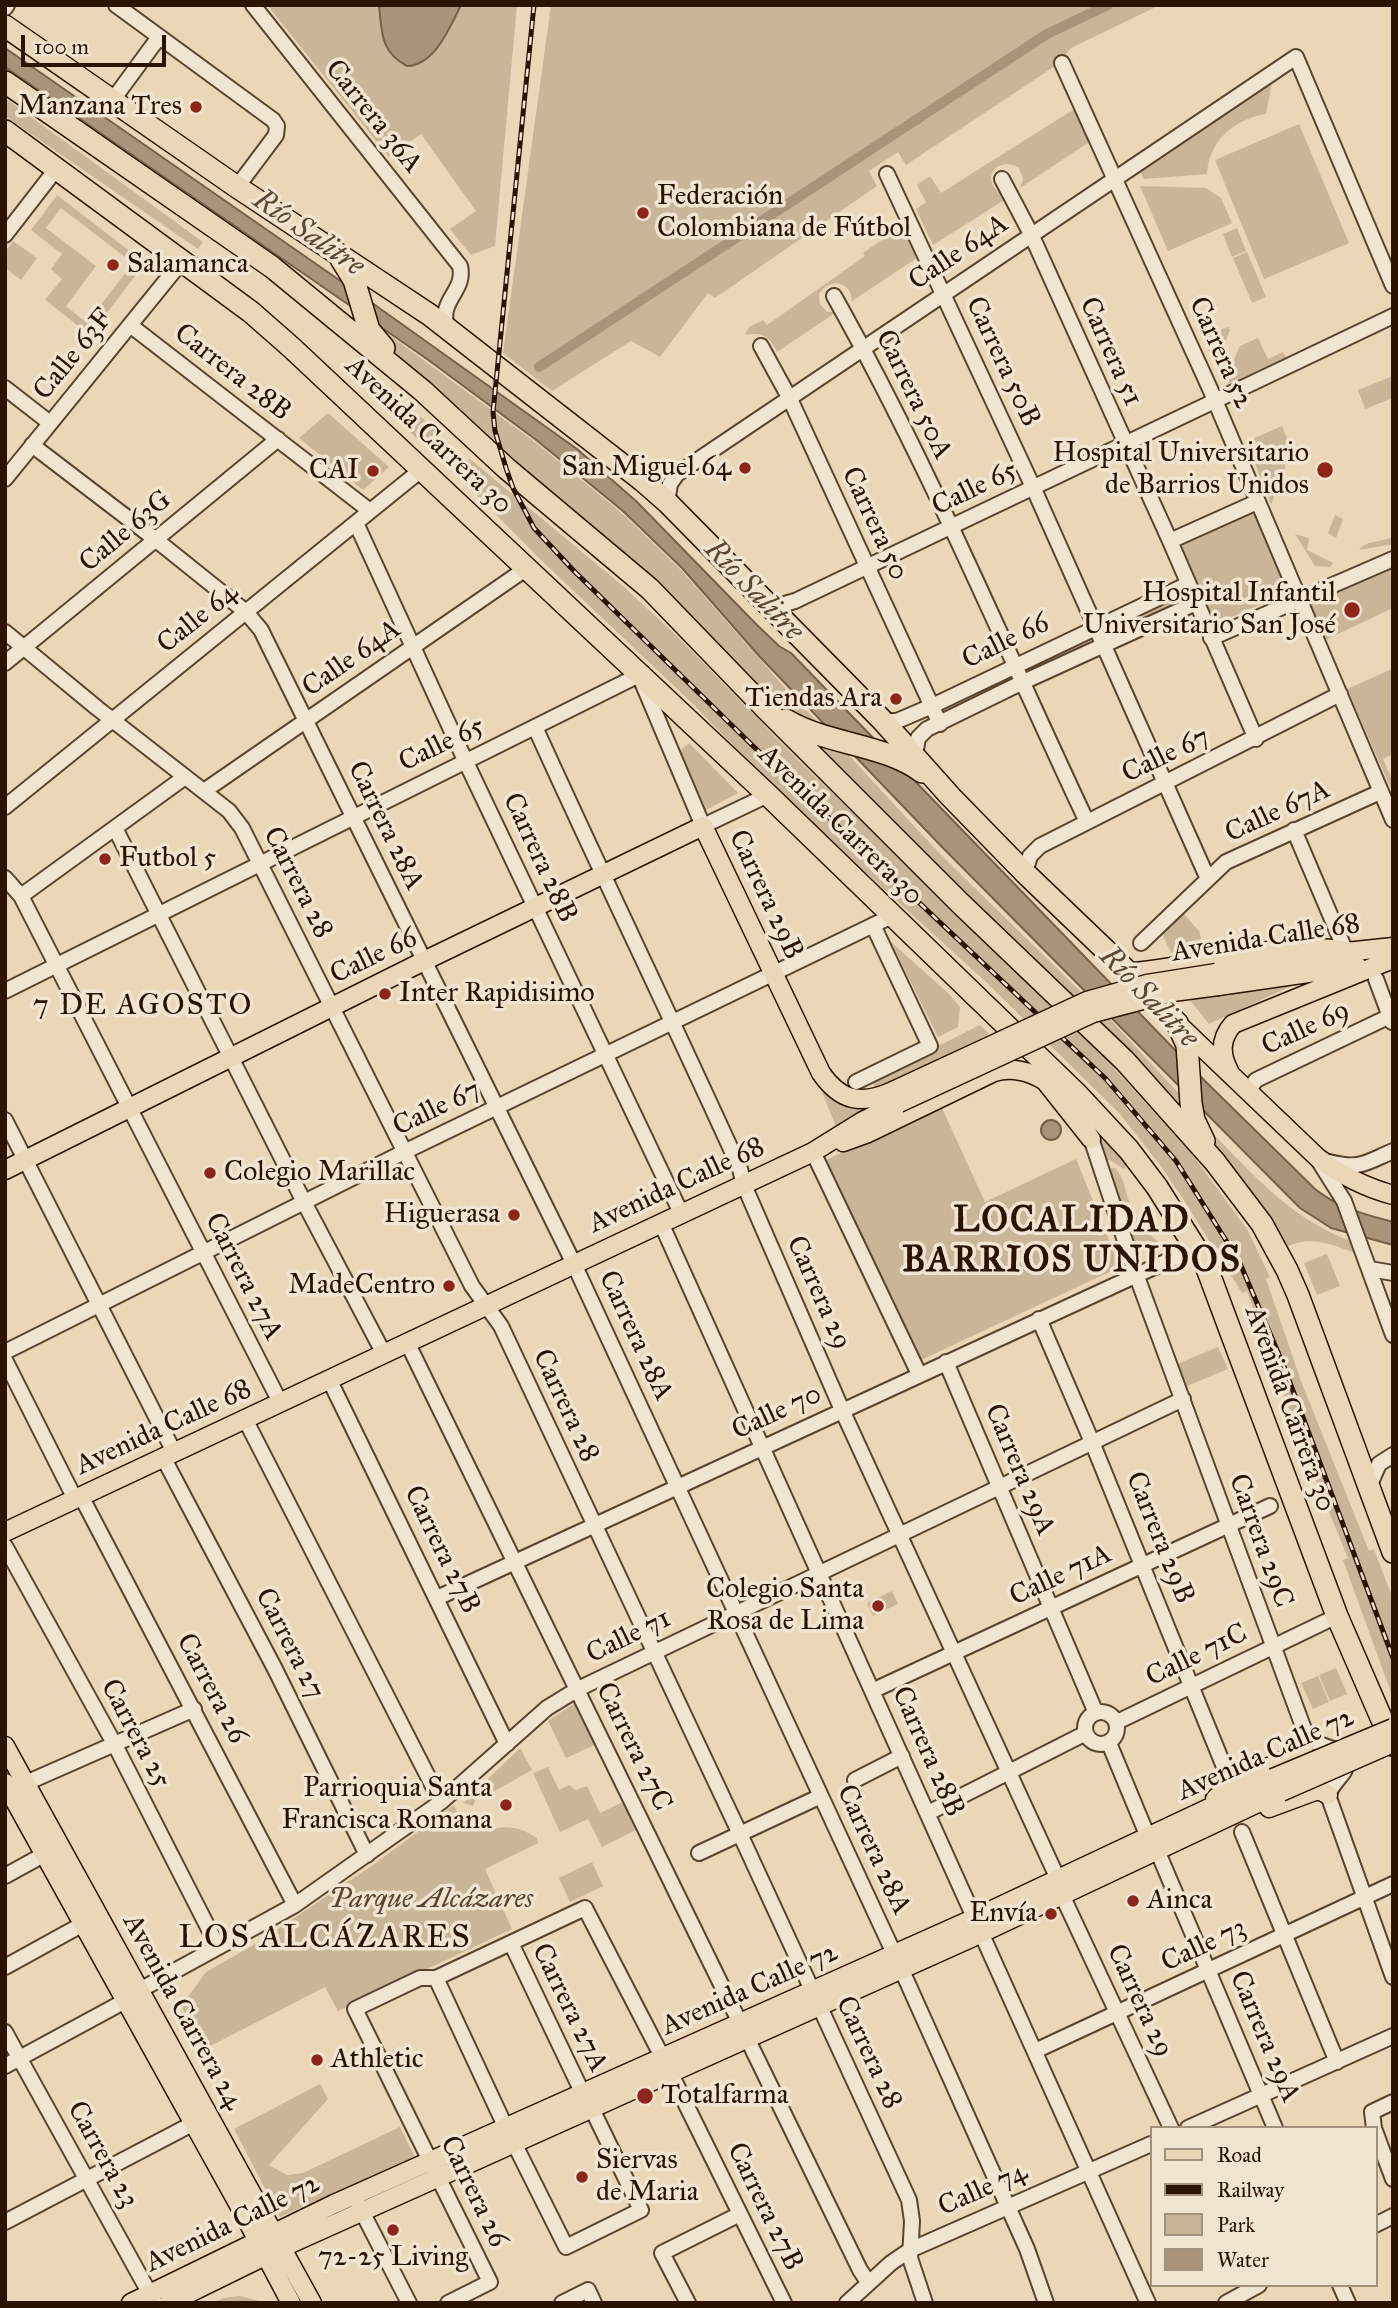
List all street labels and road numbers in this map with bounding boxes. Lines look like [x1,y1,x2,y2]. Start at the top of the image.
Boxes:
street label: Carrera 36A [317,54,429,180]
street label: Calle 64A [903,208,1015,298]
street label: Carrera 50B [957,292,1047,432]
street label: Carrera 51 [1071,292,1149,412]
street label: Carrera 52 [1181,292,1259,414]
street label: Calle 63F [27,303,121,407]
street label: Carrera 28B [167,317,297,429]
street label: Carrera 50A [867,325,959,465]
street label: Avenida Carrera 30 [337,350,519,522]
street label: Calle 65 [927,454,1023,524]
street label: Carrera 50 [833,462,915,586]
street label: Calle 63G [73,484,179,580]
street label: Calle 64 [151,576,245,662]
street label: Calle 66 [957,607,1055,677]
street label: Calle 64A [296,613,408,705]
street label: Calle 65 [394,710,490,780]
street label: Calle 67 [1117,721,1215,791]
street label: Avenida Carrera 30 [751,739,929,913]
street label: Carrera 28A [339,756,431,896]
street label: Calle 67A [1220,773,1336,851]
street label: Carrera 28B [494,788,584,928]
street label: Carrera 28 [255,822,339,944]
street label: Carrera 29B [720,825,810,965]
street label: Avenida Calle 68 [1170,908,1362,970]
street label: Calle 66 [325,922,423,992]
street label: Calle 69 [1257,994,1355,1064]
street label: Calle 67 [388,1074,486,1144]
street label: Avenida Calle 68 [584,1131,770,1241]
street label: Carrera 27A [197,1208,289,1346]
street label: Carrera 29 [778,1231,858,1355]
street label: Carrera 28A [590,1266,680,1406]
street label: Avenida Carrera 30 [1236,1302,1342,1516]
street label: Carrera 28 [524,1344,606,1468]
street label: Avenida Calle 68 [71,1373,257,1483]
street label: Calle 70 [727,1378,827,1448]
street label: Carrera 29A [976,1399,1062,1541]
street label: Carrera 29B [1117,1467,1201,1609]
street label: Carrera 29C [1220,1470,1300,1612]
street label: Carrera 27B [396,1481,486,1619]
street label: Calle 71A [1005,1538,1117,1614]
street label: Carrera 27 [247,1583,331,1705]
street label: Calle 71 [581,1602,677,1672]
street label: Calle 71C [1141,1617,1253,1695]
street label: Carrera 26 [168,1628,254,1750]
street label: Carrera 25 [92,1674,178,1794]
street label: Carrera 27C [587,1677,679,1817]
street label: Carrera 28B [883,1682,971,1822]
street label: Avenida Calle 72 [1173,1701,1359,1809]
street label: Carrera 28A [828,1780,918,1920]
street label: Avenida Carrera 24 [114,1908,250,2116]
street label: Calle 73 [1156,1912,1252,1980]
street label: Avenida Calle 72 [657,1936,843,2044]
street label: Carrera 27A [524,1938,614,2078]
street label: Carrera 29 [1098,1939,1180,2063]
street label: Carrera 29A [1221,1966,1307,2108]
street label: Carrera 28 [827,1991,909,2115]
street label: Carrera 23 [59,2096,145,2214]
street label: Carrera 26 [432,2131,514,2253]
street label: Carrera 27B [719,2138,809,2276]
street label: Calle 74 [933,2156,1033,2224]
street label: Avenida Calle 72 [140,2167,326,2281]

